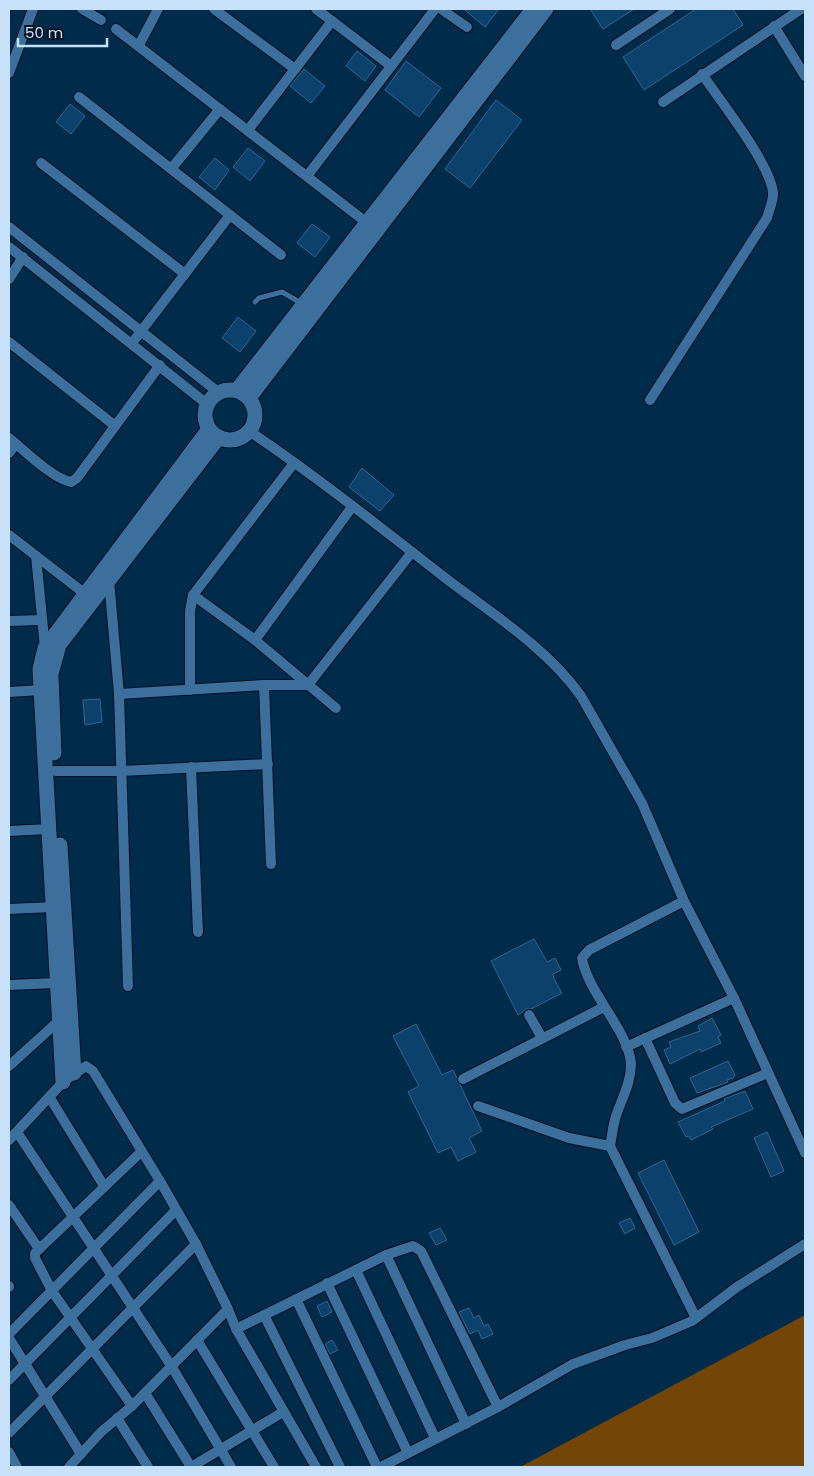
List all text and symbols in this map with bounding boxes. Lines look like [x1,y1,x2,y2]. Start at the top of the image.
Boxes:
scale bar [18,15,106,47]
text: 50 m [25,22,63,43]

